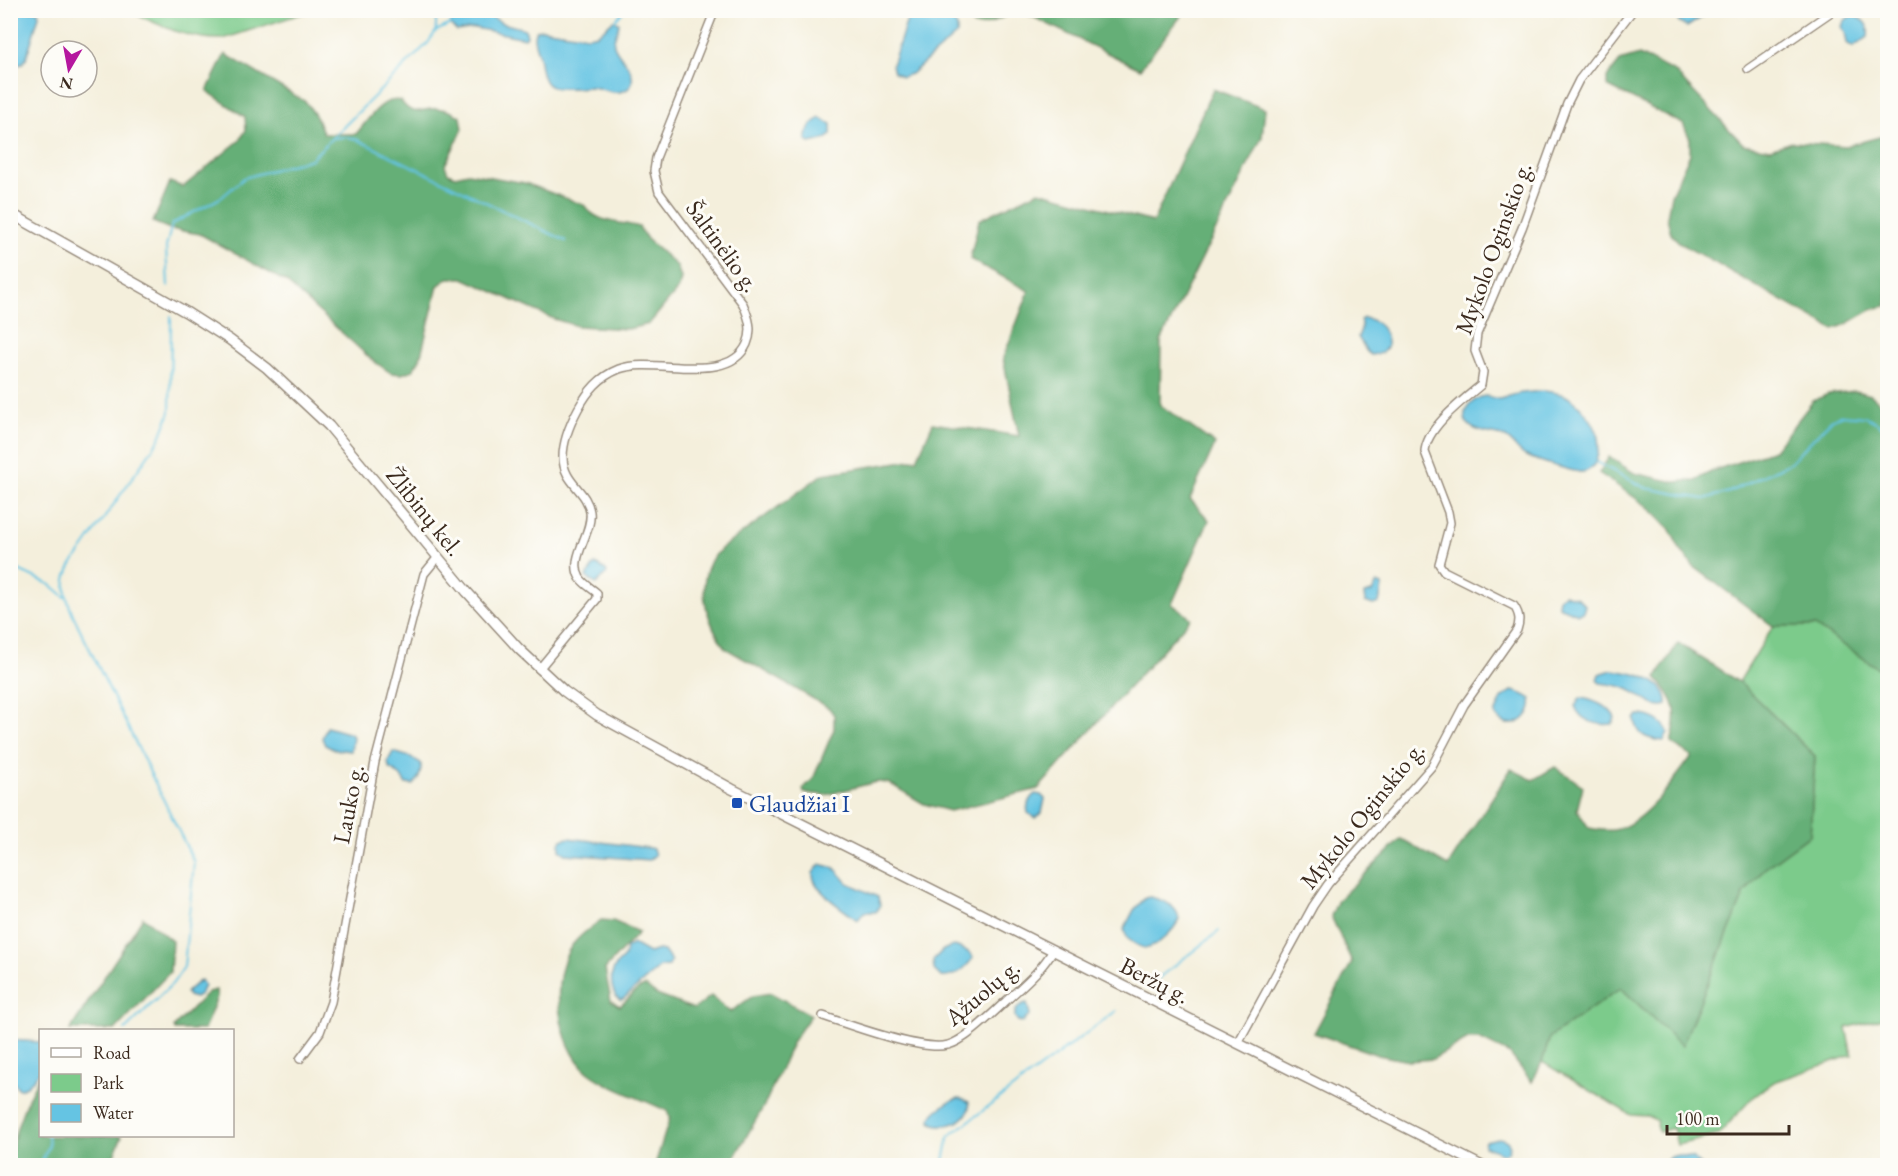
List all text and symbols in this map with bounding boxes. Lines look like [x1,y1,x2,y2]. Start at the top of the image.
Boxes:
north arrow [39,39,99,99]
text: N [58,72,75,95]
street label: Mykolo Oginskio g. [1447,158,1539,338]
street label: Šaltinėlio g. [679,194,767,298]
street label: Žlibinų kel. [379,460,471,562]
street label: Mykolo Oginskio g. [1293,735,1431,895]
street label: Lauko g. [325,762,371,846]
place label: Glaudžiai I [749,788,850,819]
marker: Glaudžiai I [730,796,744,810]
street label: Beržų g. [1115,949,1195,1011]
street label: Ąžuolų g. [937,952,1026,1033]
legend [39,1029,234,1137]
text: Road [93,1041,132,1064]
text: Park [93,1071,124,1094]
scale bar [1667,1098,1788,1136]
text: Water [93,1101,134,1124]
text: 100 m [1676,1107,1720,1130]

